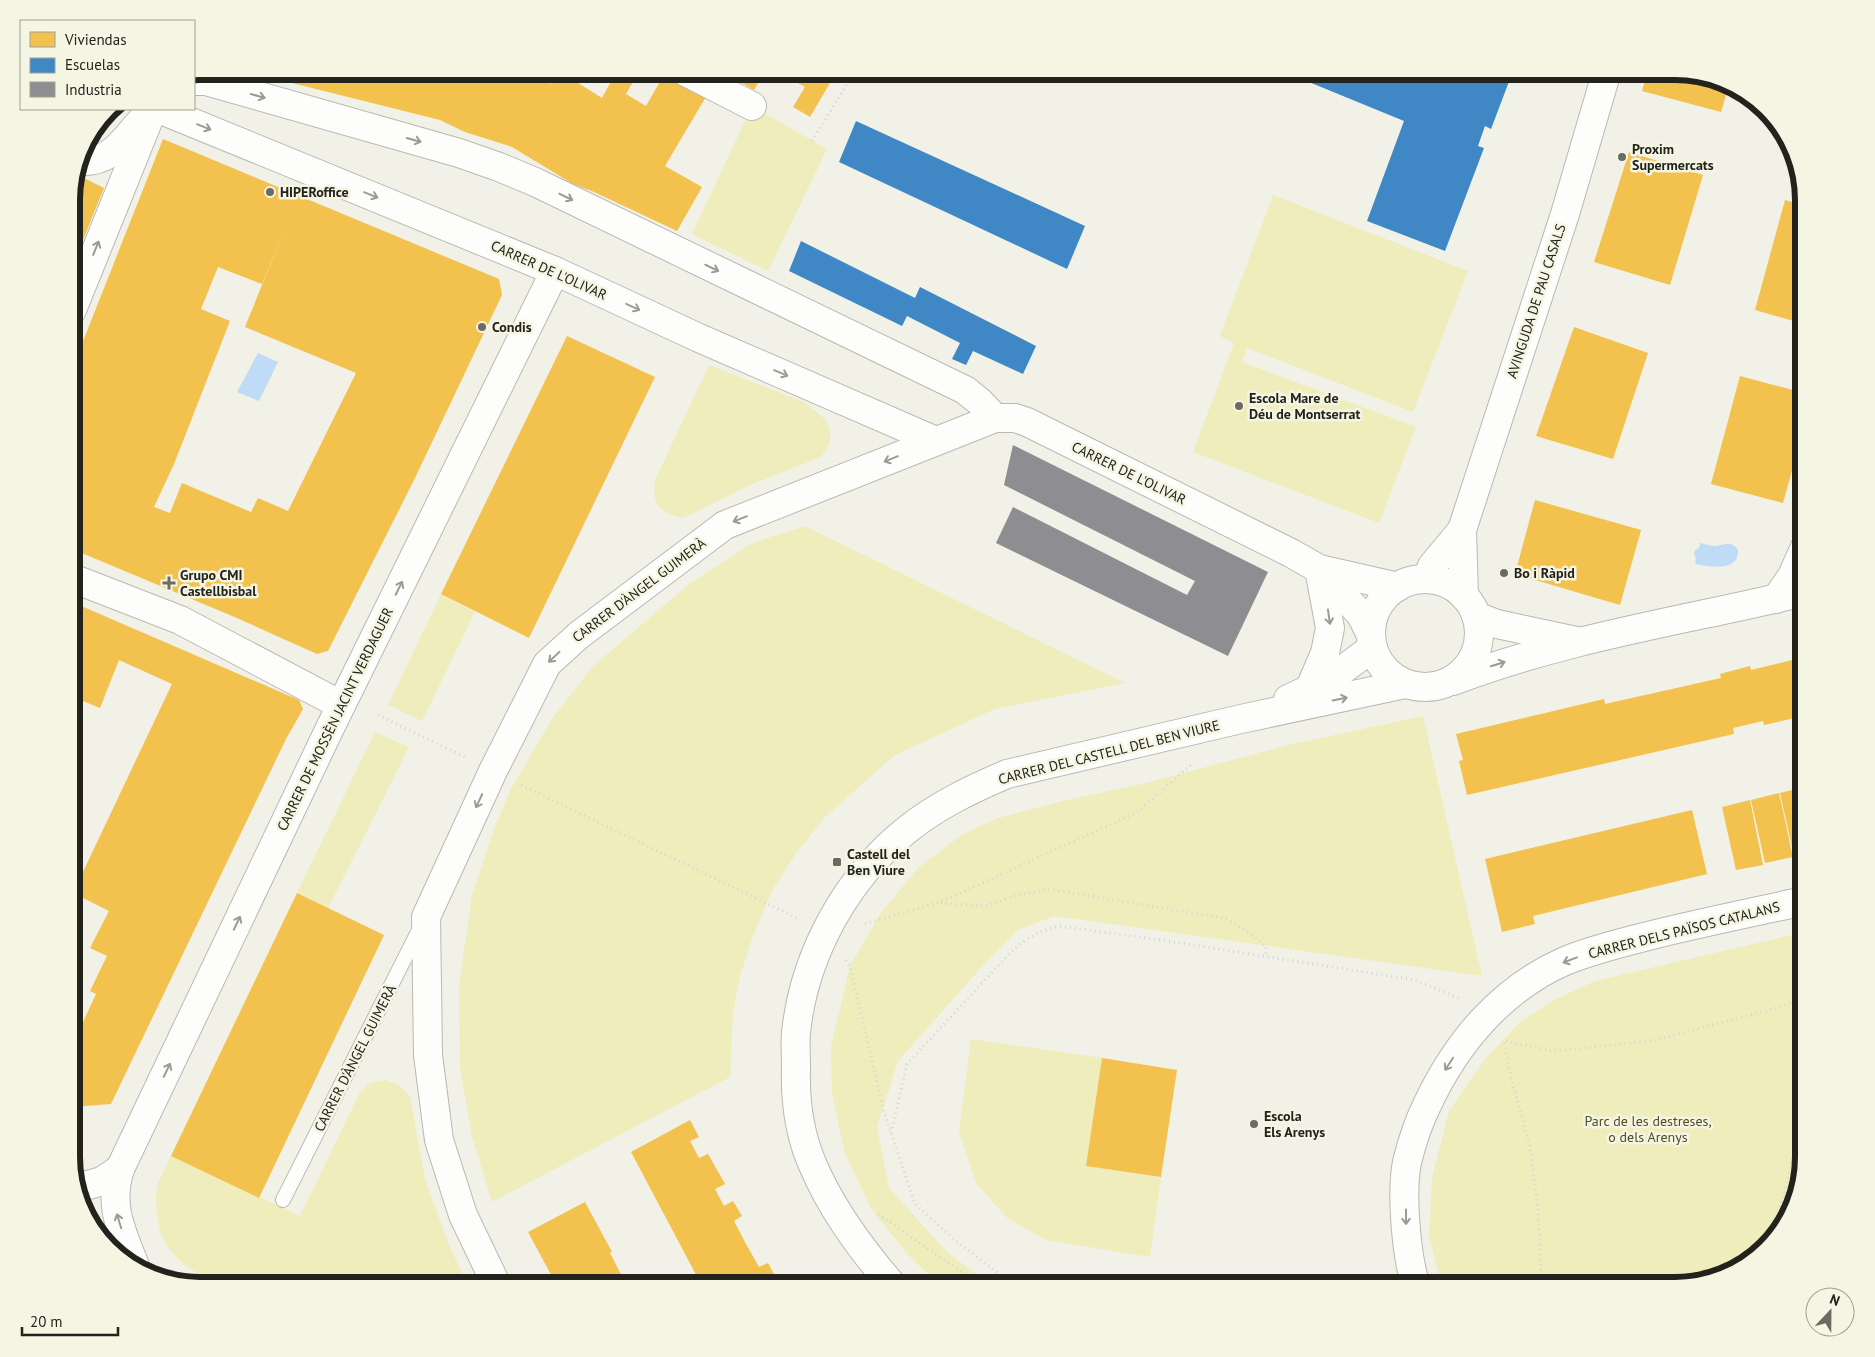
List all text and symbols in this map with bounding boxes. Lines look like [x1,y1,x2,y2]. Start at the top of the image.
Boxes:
legend [20,20,195,110]
text: Viviendas [64,30,126,49]
text: Escuelas [65,55,120,74]
text: Industria [65,80,122,99]
one-way arrow [250,92,266,101]
one-way arrow [196,123,211,133]
one-way arrow [406,136,422,146]
place label: Proxim Supermercats [1632,140,1714,174]
marker: Proxim Supermercats [1616,151,1628,163]
place label: HIPERoffice [280,183,349,201]
marker: HIPERoffice [264,186,276,198]
one-way arrow [363,192,378,201]
one-way arrow [558,193,573,203]
street label: AVINGUDA DE PAU CASALS [1503,221,1569,381]
street label: CARRER DE L'OLIVAR [488,236,610,304]
one-way arrow [93,241,102,256]
one-way arrow [705,263,720,273]
one-way arrow [625,303,640,312]
place label: Condis [492,318,532,336]
marker: Condis [476,321,488,333]
one-way arrow [773,369,788,379]
place label: Escola Mare de Déu de Montserrat [1249,389,1360,423]
marker: Escola Mare de Déu de Montserrat [1233,400,1245,412]
street label: CARRER DE L'OLIVAR [1069,437,1189,509]
one-way arrow [884,454,899,464]
one-way arrow [733,515,748,524]
street label: CARRER D'ÀNGEL GUIMERÀ [569,533,710,646]
place label: Bo i Ràpid [1514,564,1575,582]
place label: Grupo CMI Castellbisbal [180,566,257,600]
marker: Bo i Ràpid [1498,567,1510,579]
marker: Grupo CMI Castellbisbal [162,576,176,590]
one-way arrow [394,581,404,596]
street label: CARRER DE MOSSÈN JACINT VERDAGUER [273,604,397,834]
one-way arrow [1324,609,1334,625]
one-way arrow [548,652,561,663]
one-way arrow [1490,659,1506,669]
one-way arrow [1331,694,1347,703]
street label: CARRER DEL CASTELL DEL BEN VIURE [996,716,1222,788]
one-way arrow [474,793,484,808]
place label: Castell del Ben Viure [847,845,911,879]
marker: Castell del Ben Viure [831,856,843,868]
street label: CARRER DELS PAÏSOS CATALANS [1586,897,1782,963]
one-way arrow [232,916,242,931]
one-way arrow [1563,955,1578,965]
street label: CARRER D'ÀNGEL GUIMERÀ [310,981,400,1135]
one-way arrow [1444,1056,1454,1070]
one-way arrow [163,1063,173,1078]
place label: Escola Els Arenys [1264,1107,1325,1141]
park label: Parc de les destreses, o dels Arenys [1584,1112,1712,1146]
marker: Escola Els Arenys [1248,1118,1260,1130]
one-way arrow [1401,1208,1411,1225]
one-way arrow [113,1213,123,1229]
north arrow [1805,1287,1855,1337]
text: N [1827,1290,1843,1310]
scale bar [22,1304,119,1336]
text: 20 m [30,1312,63,1331]

